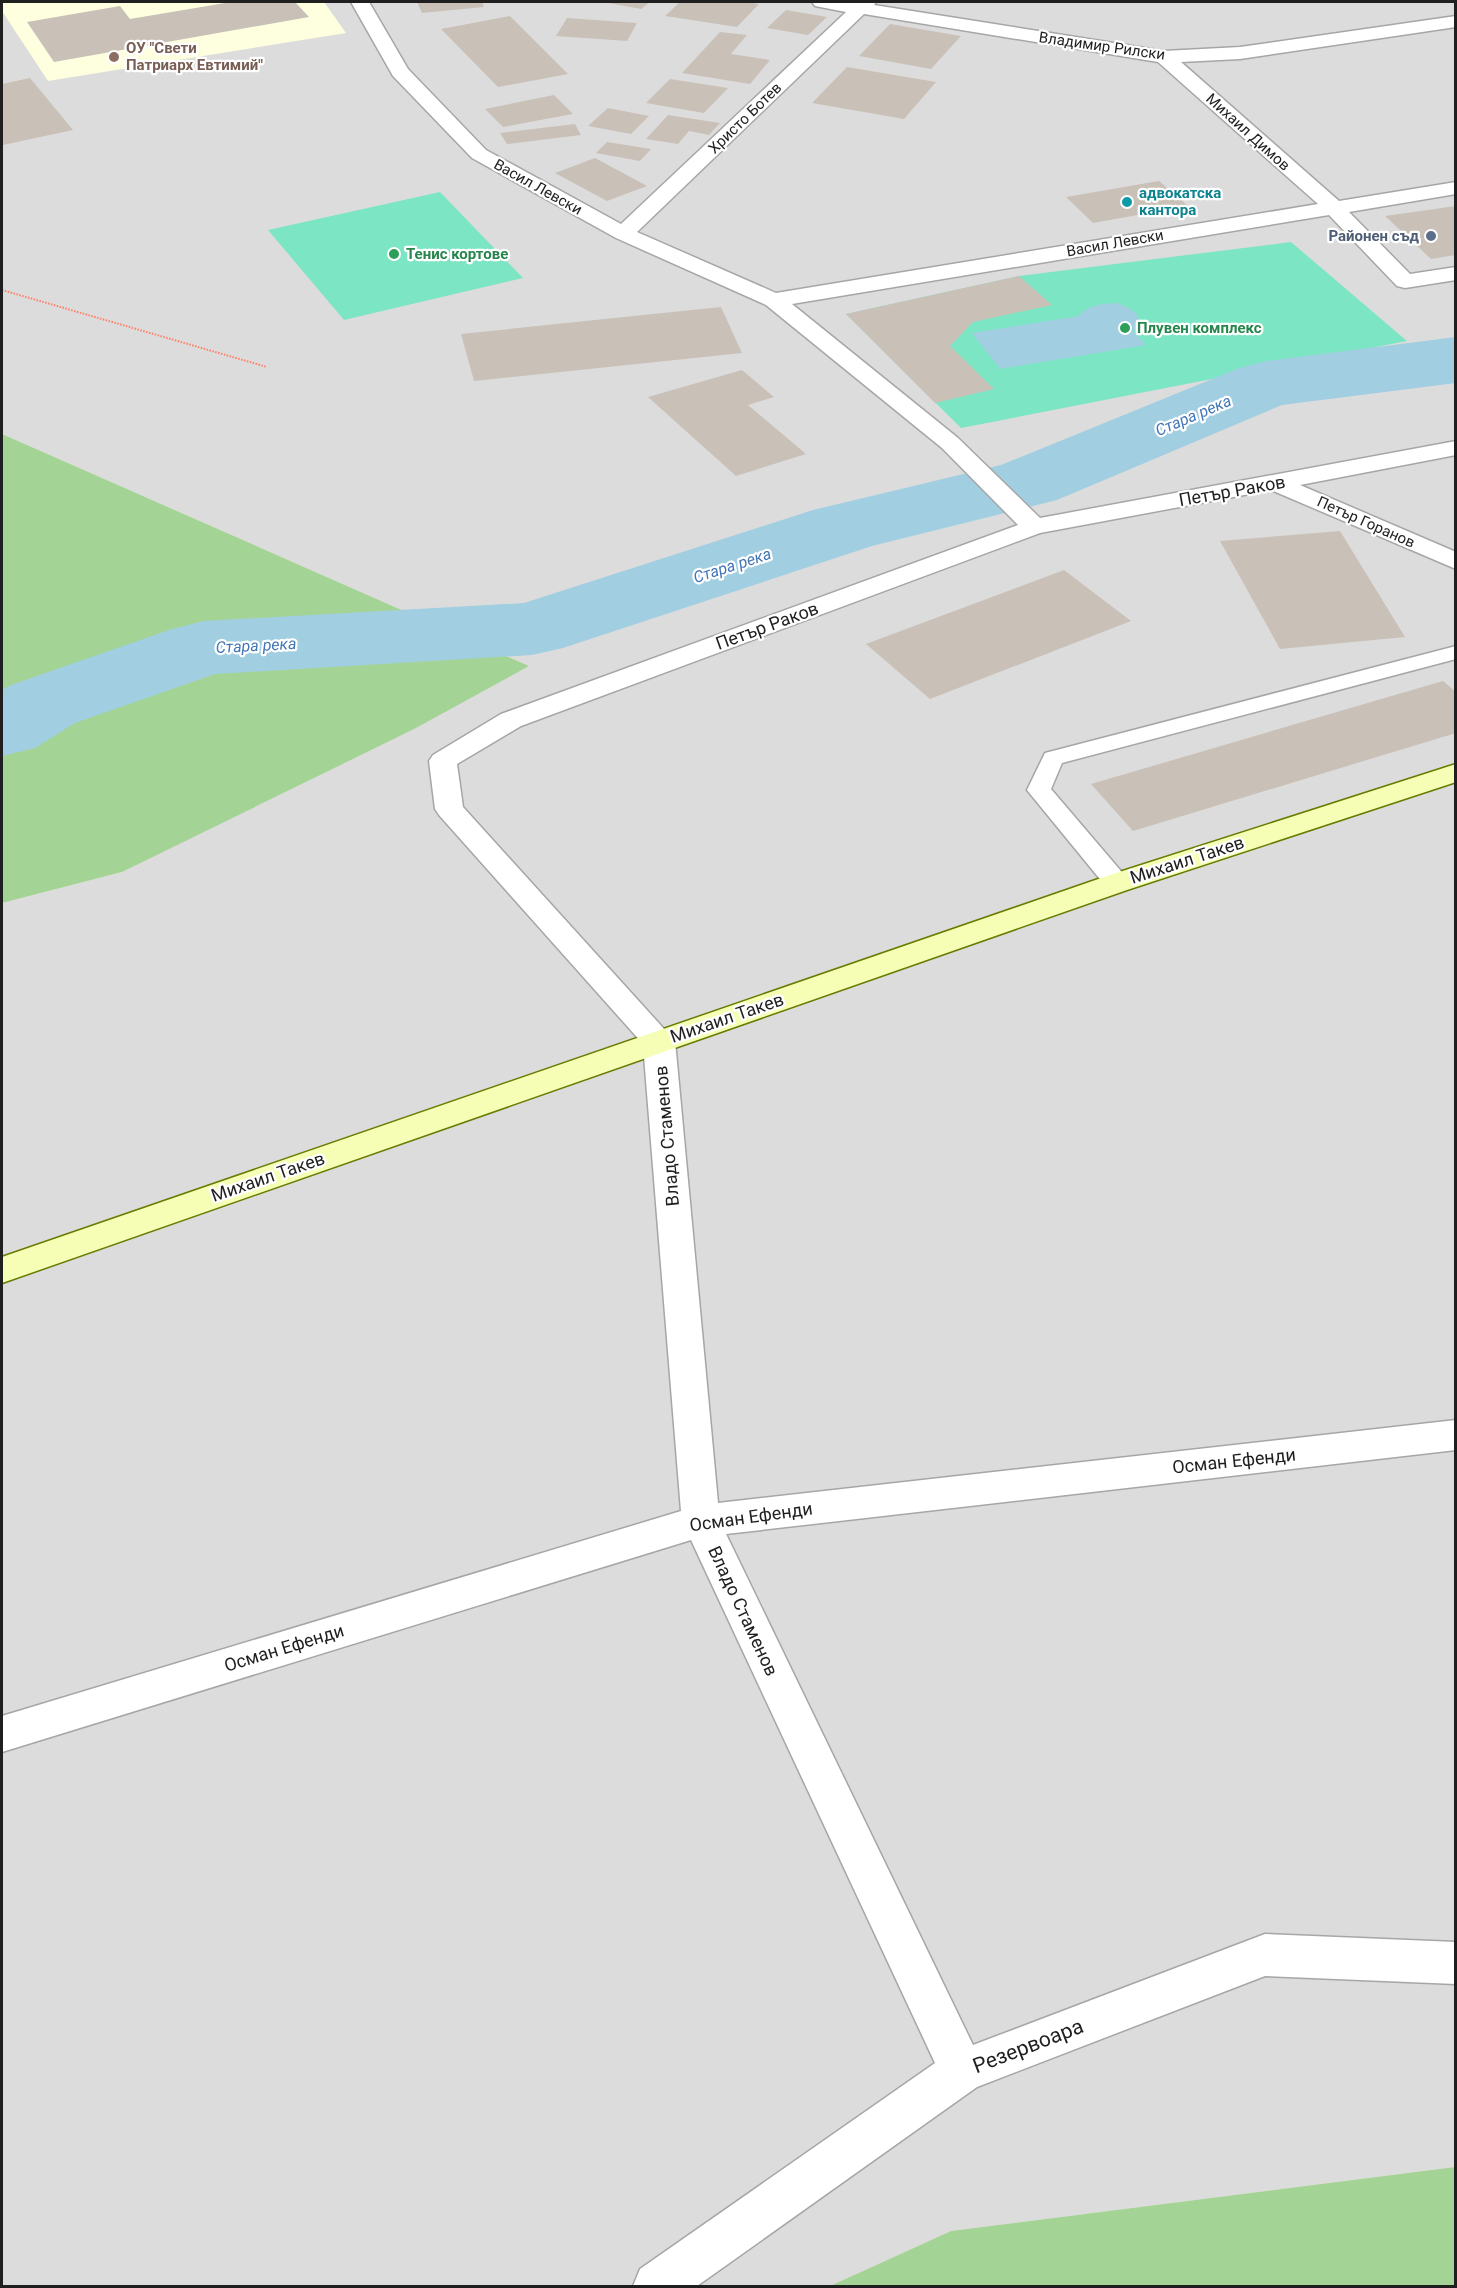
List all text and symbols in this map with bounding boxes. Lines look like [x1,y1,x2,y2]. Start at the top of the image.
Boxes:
street label: Владимир Рилски [1038,28,1166,64]
place label: ОУ "Свети Патриарх Евтимий" [126,39,263,74]
marker: ОУ "Свети Патриарх Евтимий" [107,50,121,64]
street label: Христо Ботев [705,79,785,157]
street label: Михаил Димов [1202,90,1294,174]
street label: Васил Левски [491,155,585,219]
place label: адвокатска кантора [1139,184,1221,219]
marker: адвокатска кантора [1120,195,1134,209]
street label: Васил Левски [1065,226,1165,260]
place label: Районен съд [1328,227,1420,245]
marker: Районен съд [1424,229,1438,243]
place label: Тенис кортове [406,245,508,263]
marker: Тенис кортове [387,247,401,261]
place label: Плувен комплекс [1137,319,1262,337]
marker: Плувен комплекс [1118,321,1132,335]
water label: Стара река [1152,391,1234,440]
street label: Петър Раков [1177,471,1287,510]
street label: Петър Горанов [1314,492,1418,552]
water label: Стара река [691,544,773,587]
street label: Петър Раков [713,597,821,654]
water label: Стара река [215,634,297,657]
street label: Михаил Такев [1127,831,1247,888]
street label: Михаил Такев [667,988,786,1047]
street label: Владо Стаменов [650,1065,683,1207]
street label: Михаил Такев [208,1147,327,1206]
street label: Осман Ефенди [1171,1444,1297,1477]
street label: Осман Ефенди [688,1497,814,1536]
street label: Владо Стаменов [704,1543,783,1679]
street label: Осман Ефенди [221,1619,346,1676]
street label: Резервоара [969,2014,1087,2078]

